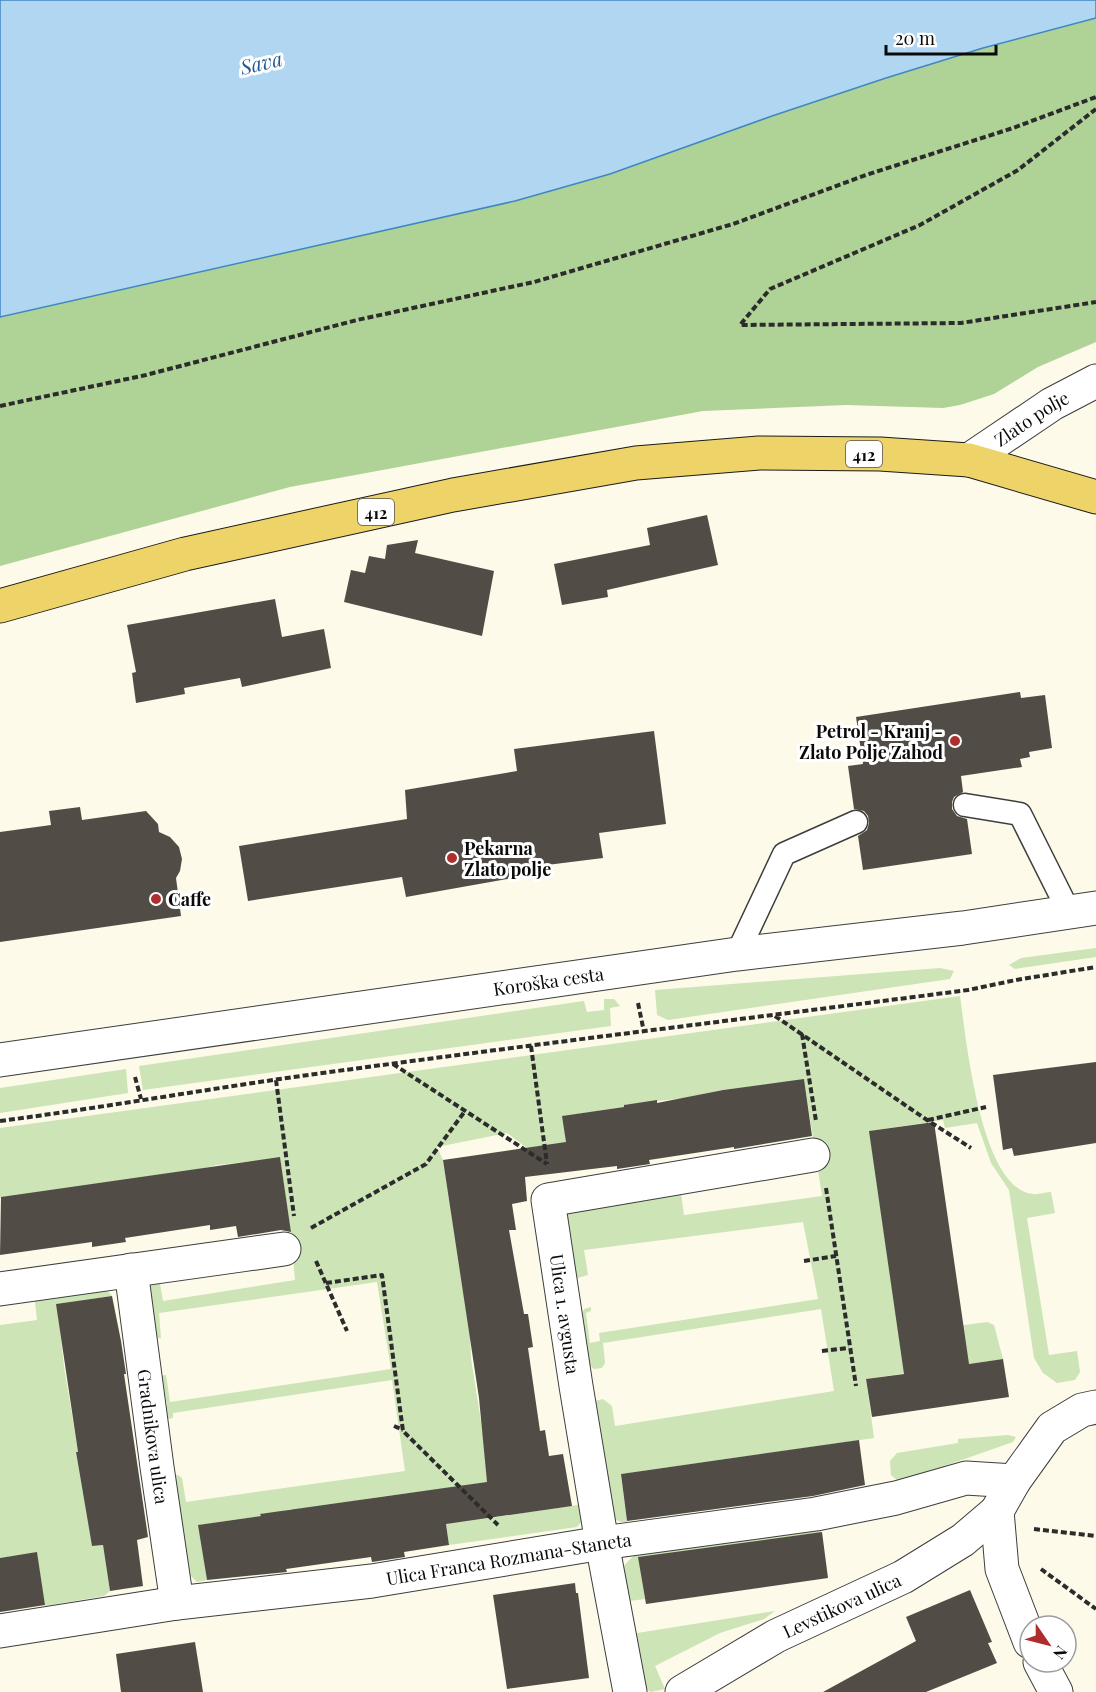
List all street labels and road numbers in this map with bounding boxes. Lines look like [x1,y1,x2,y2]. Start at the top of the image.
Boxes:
street label: Zlato polje [989,385,1073,452]
road number: 412 [846,441,882,467]
road number: 412 [358,499,394,525]
street label: Koroška cesta [491,961,605,1001]
street label: Ulica 1. avgusta [545,1252,585,1376]
street label: Gradnikova ulica [132,1368,174,1506]
street label: Ulica Franca Rozmana-Staneta [384,1527,633,1590]
street label: Levstikova ulica [779,1568,905,1643]

